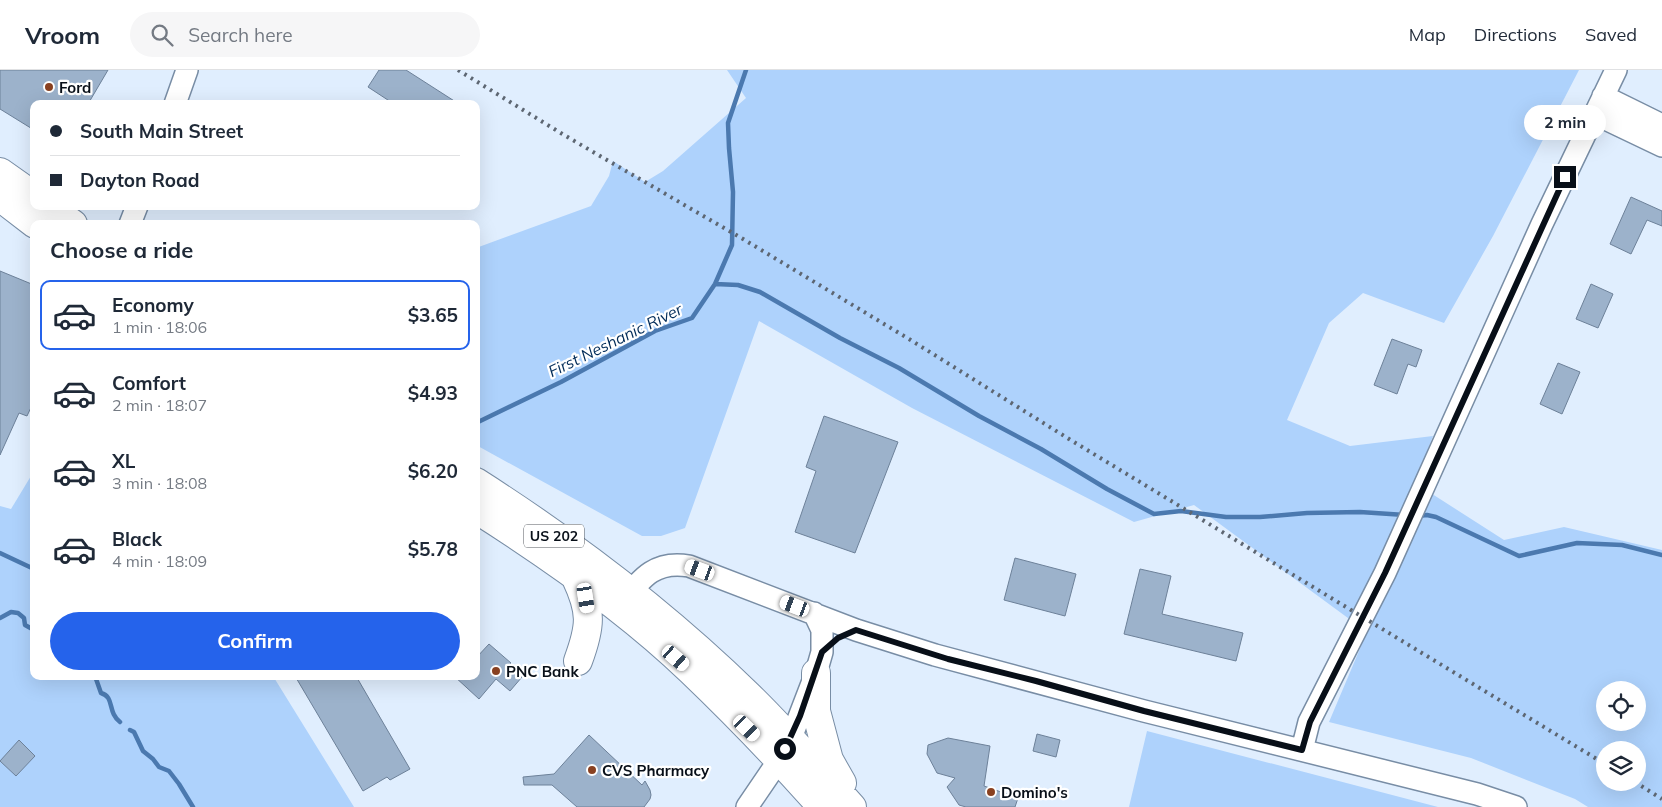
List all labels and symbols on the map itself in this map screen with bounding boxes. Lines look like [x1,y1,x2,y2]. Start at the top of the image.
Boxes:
place label: Ford [59,78,91,97]
marker: Ford [43,81,55,93]
callout: 2 min [1524,104,1606,140]
route end [1554,166,1576,188]
water label: First Neshanic River [545,298,686,381]
road number: US 202 [524,524,584,548]
car [683,558,716,582]
car [576,582,595,614]
car [778,594,811,618]
car [659,642,692,674]
place label: PNC Bank [506,662,579,681]
marker: PNC Bank [490,665,502,677]
car [730,712,763,744]
route start [774,738,796,760]
place label: CVS Pharmacy [602,761,710,780]
marker: CVS Pharmacy [586,764,598,776]
place label: Domino's [1001,783,1068,802]
marker: Domino's [985,786,997,798]

